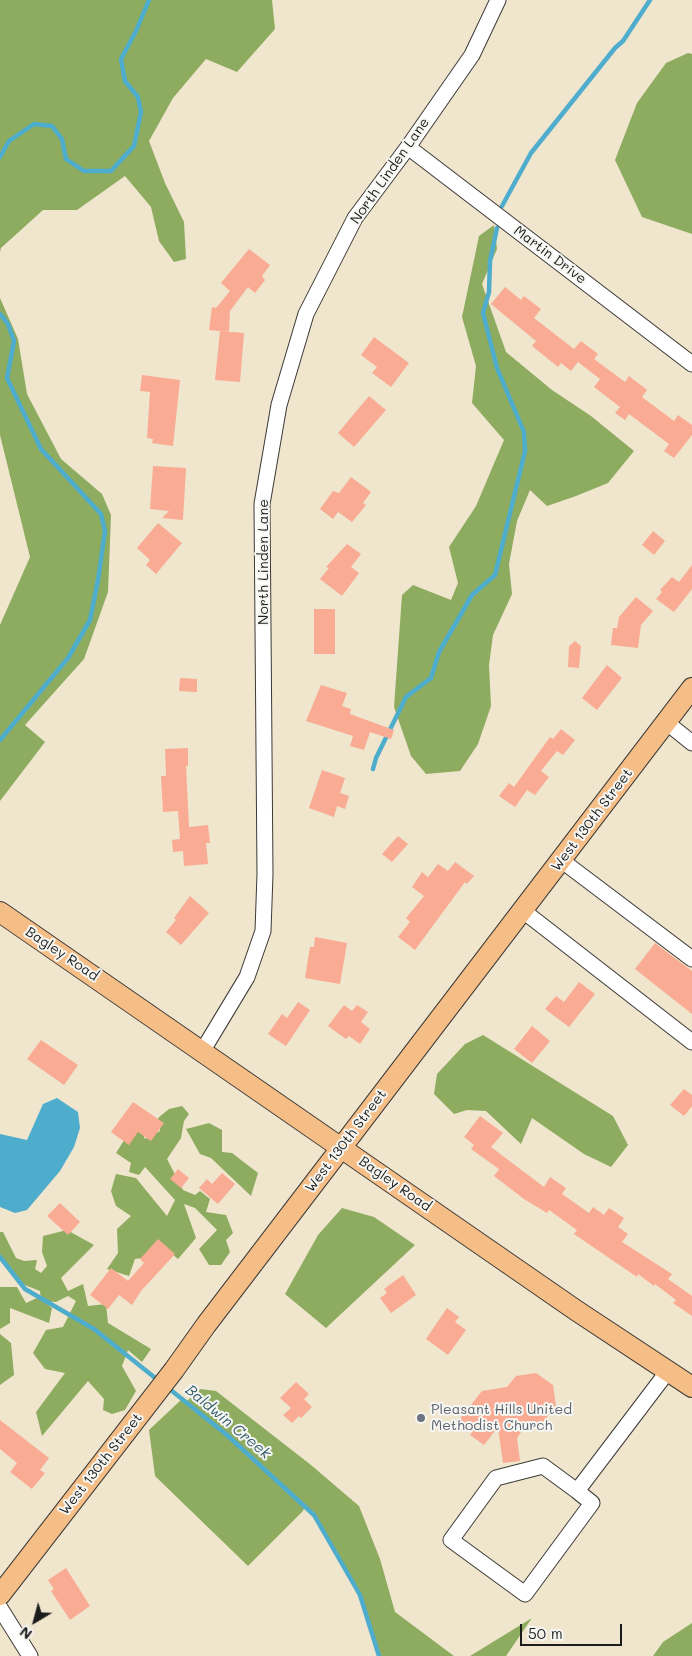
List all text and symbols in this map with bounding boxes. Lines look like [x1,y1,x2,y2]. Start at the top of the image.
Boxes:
street label: North Linden Lane [347,115,433,227]
street label: Martin Drive [510,222,590,288]
street label: North Linden Lane [256,499,272,625]
street label: West 130th Street [548,765,636,875]
street label: Bagley Road [22,923,102,985]
street label: West 130th Street [302,1086,390,1196]
street label: Bagley Road [356,1153,434,1215]
water label: Baldwin Creek [182,1381,274,1463]
place label: Pleasant Hills United Methodist Church [431,1402,572,1434]
street label: West 130th Street [56,1410,146,1518]
marker: Pleasant Hills United Methodist Church [415,1412,427,1424]
north arrow [10,1596,60,1646]
scale bar [522,1614,624,1646]
text: N [16,1623,36,1644]
text: 50 m [528,1623,563,1643]

